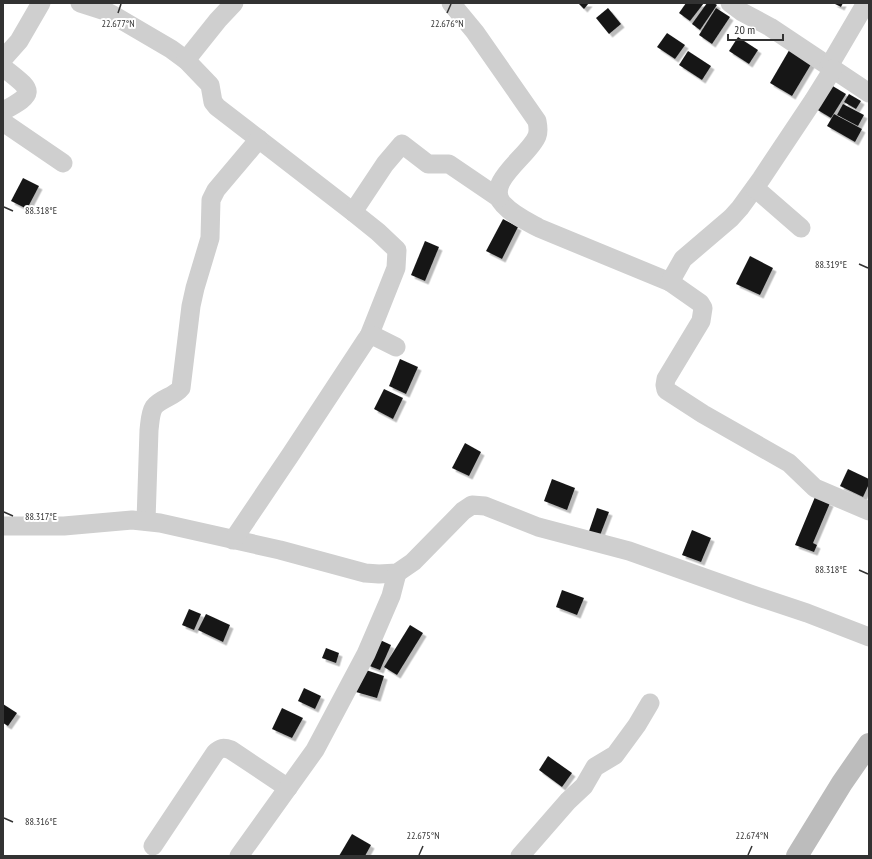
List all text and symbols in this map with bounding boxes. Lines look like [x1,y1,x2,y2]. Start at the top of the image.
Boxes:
scale bar [728,16,783,42]
text: 22.677°N [101,17,135,30]
text: 22.676°N [430,17,464,30]
text: 20 m [734,22,755,37]
text: 88.318°E [25,204,57,217]
text: 88.319°E [815,258,847,271]
text: 88.317°E [25,510,57,523]
text: 88.318°E [815,563,847,576]
text: 88.316°E [25,815,57,828]
text: 22.675°N [406,829,440,842]
text: 22.674°N [735,829,769,842]

